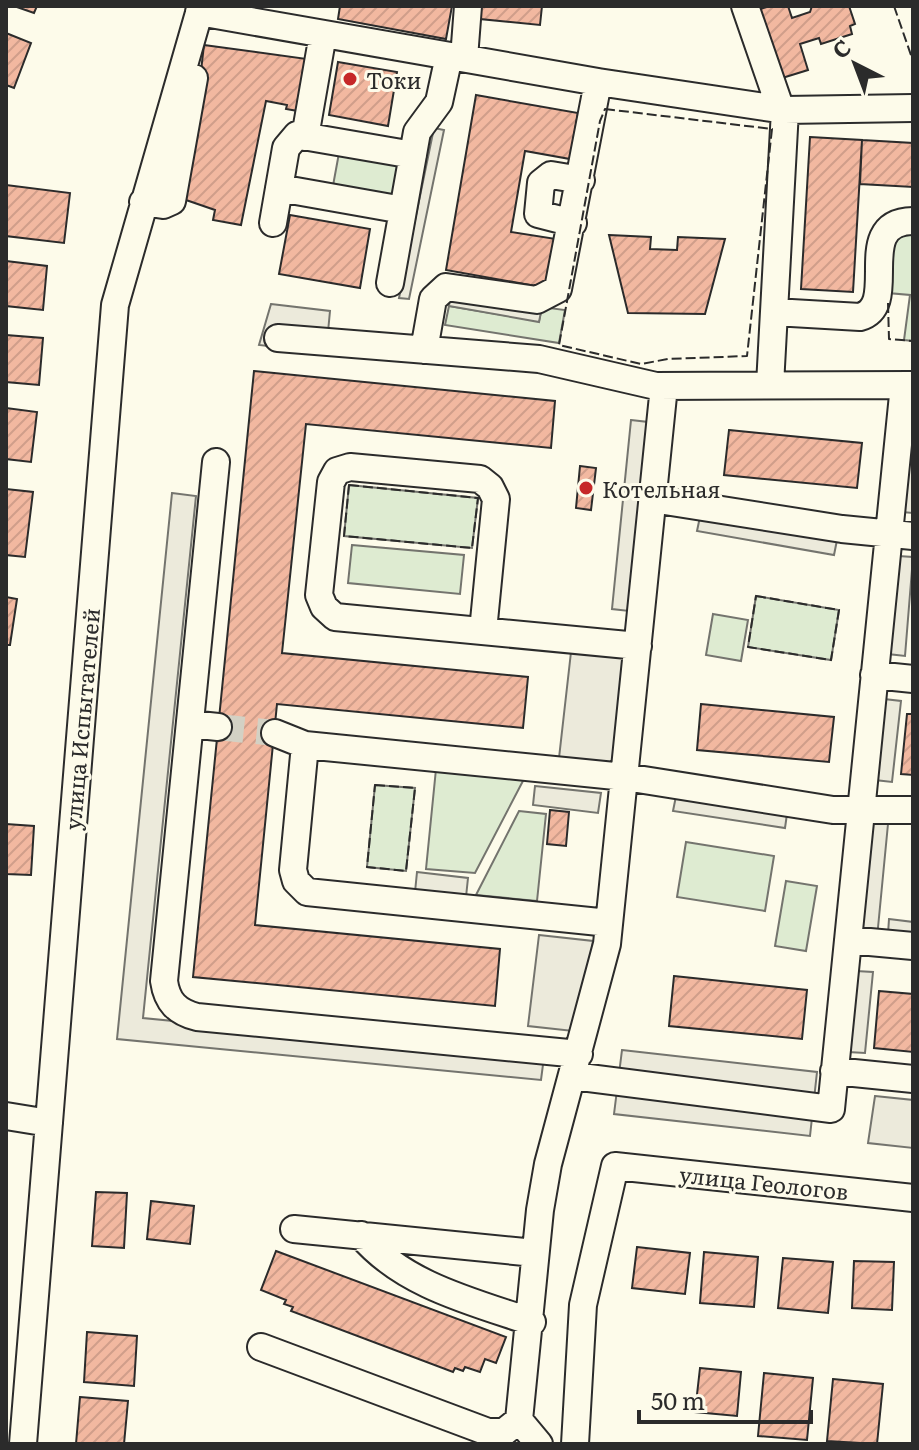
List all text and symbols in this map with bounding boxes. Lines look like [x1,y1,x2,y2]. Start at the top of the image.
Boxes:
north arrow [815,24,895,104]
text: С [824,31,857,66]
place label: Токи [366,63,422,96]
marker: Токи [341,70,359,88]
place label: Котельная [602,472,721,505]
marker: Котельная [577,479,595,497]
street label: улица Испытателей [55,607,107,831]
street label: улица Геологов [678,1157,850,1207]
scale bar [639,1374,811,1424]
text: 50 m [651,1382,705,1417]

